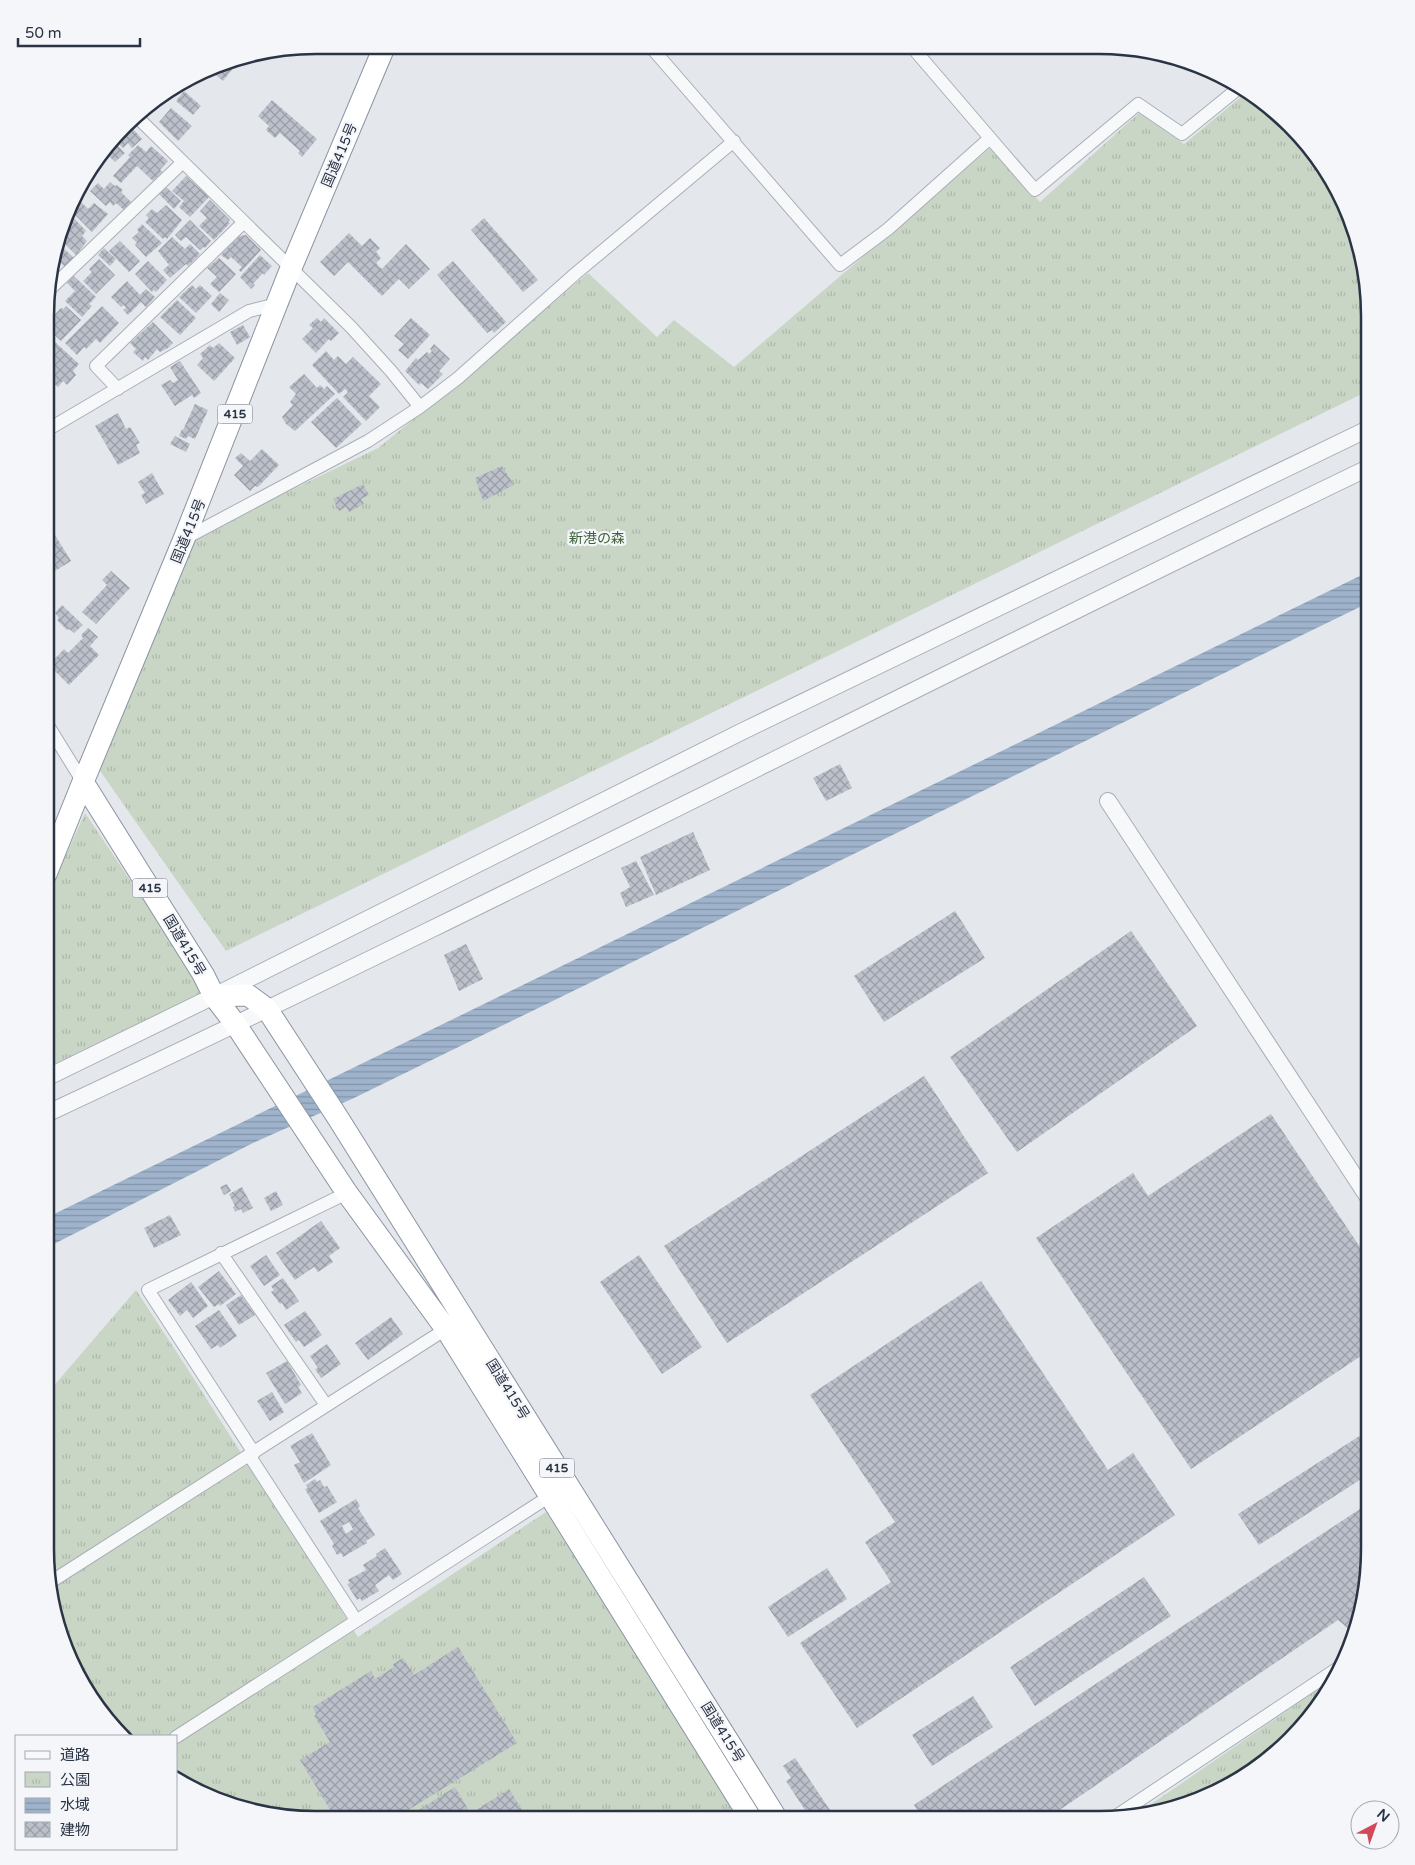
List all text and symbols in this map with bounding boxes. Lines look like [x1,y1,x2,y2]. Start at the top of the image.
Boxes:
scale bar [18,15,140,47]
text: 50 m [25,24,62,42]
street label: 国道415号 [318,120,361,190]
road number: 415 [218,404,252,424]
street label: 国道415号 [168,496,209,566]
park label: 新港の森 [569,530,625,547]
road number: 415 [132,878,168,898]
street label: 国道415号 [160,912,209,979]
street label: 国道415号 [482,1356,533,1423]
road number: 415 [540,1459,574,1478]
street label: 国道415号 [697,1699,748,1766]
legend [15,1735,178,1850]
text: 道路 [60,1746,90,1764]
text: 公園 [60,1771,90,1789]
text: 水域 [60,1796,90,1814]
north arrow [1350,1800,1400,1850]
text: N [1373,1805,1393,1826]
text: 建物 [60,1821,90,1839]

